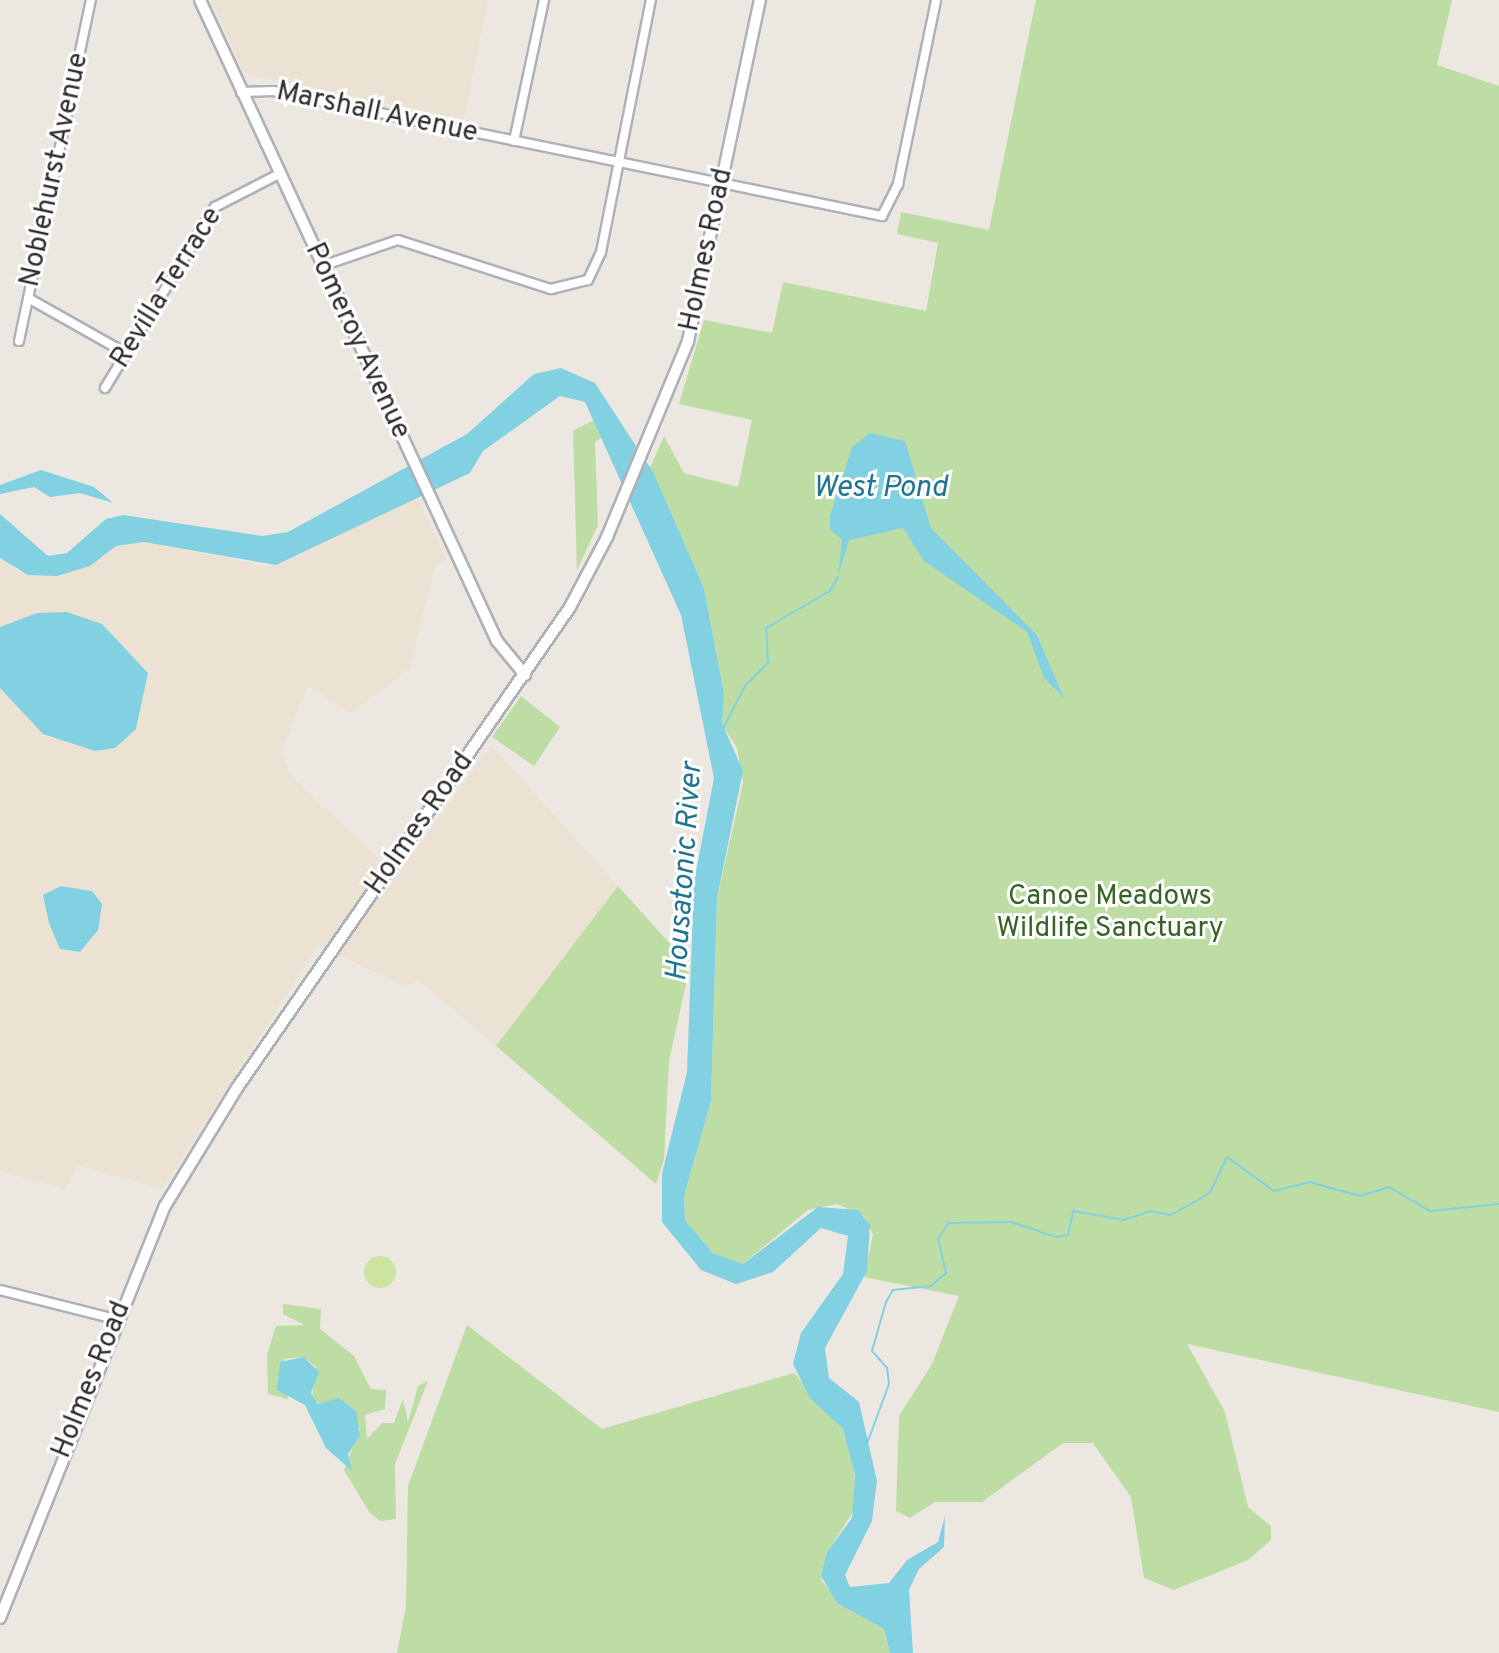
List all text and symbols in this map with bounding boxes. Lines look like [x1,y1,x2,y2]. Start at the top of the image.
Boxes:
street label: Noblehurst Avenue [14,49,96,291]
street label: Marshall Avenue [273,75,481,151]
street label: Holmes Road [673,165,741,335]
street label: Revilla Terrace [104,201,230,375]
street label: Pomeroy Avenue [297,237,417,445]
water label: West Pond [813,471,947,507]
street label: Holmes Road [359,746,481,902]
water label: Housatonic River [660,761,712,983]
park label: Canoe Meadows Wildlife Sanctuary [996,880,1224,946]
street label: Holmes Road [45,1297,139,1463]

